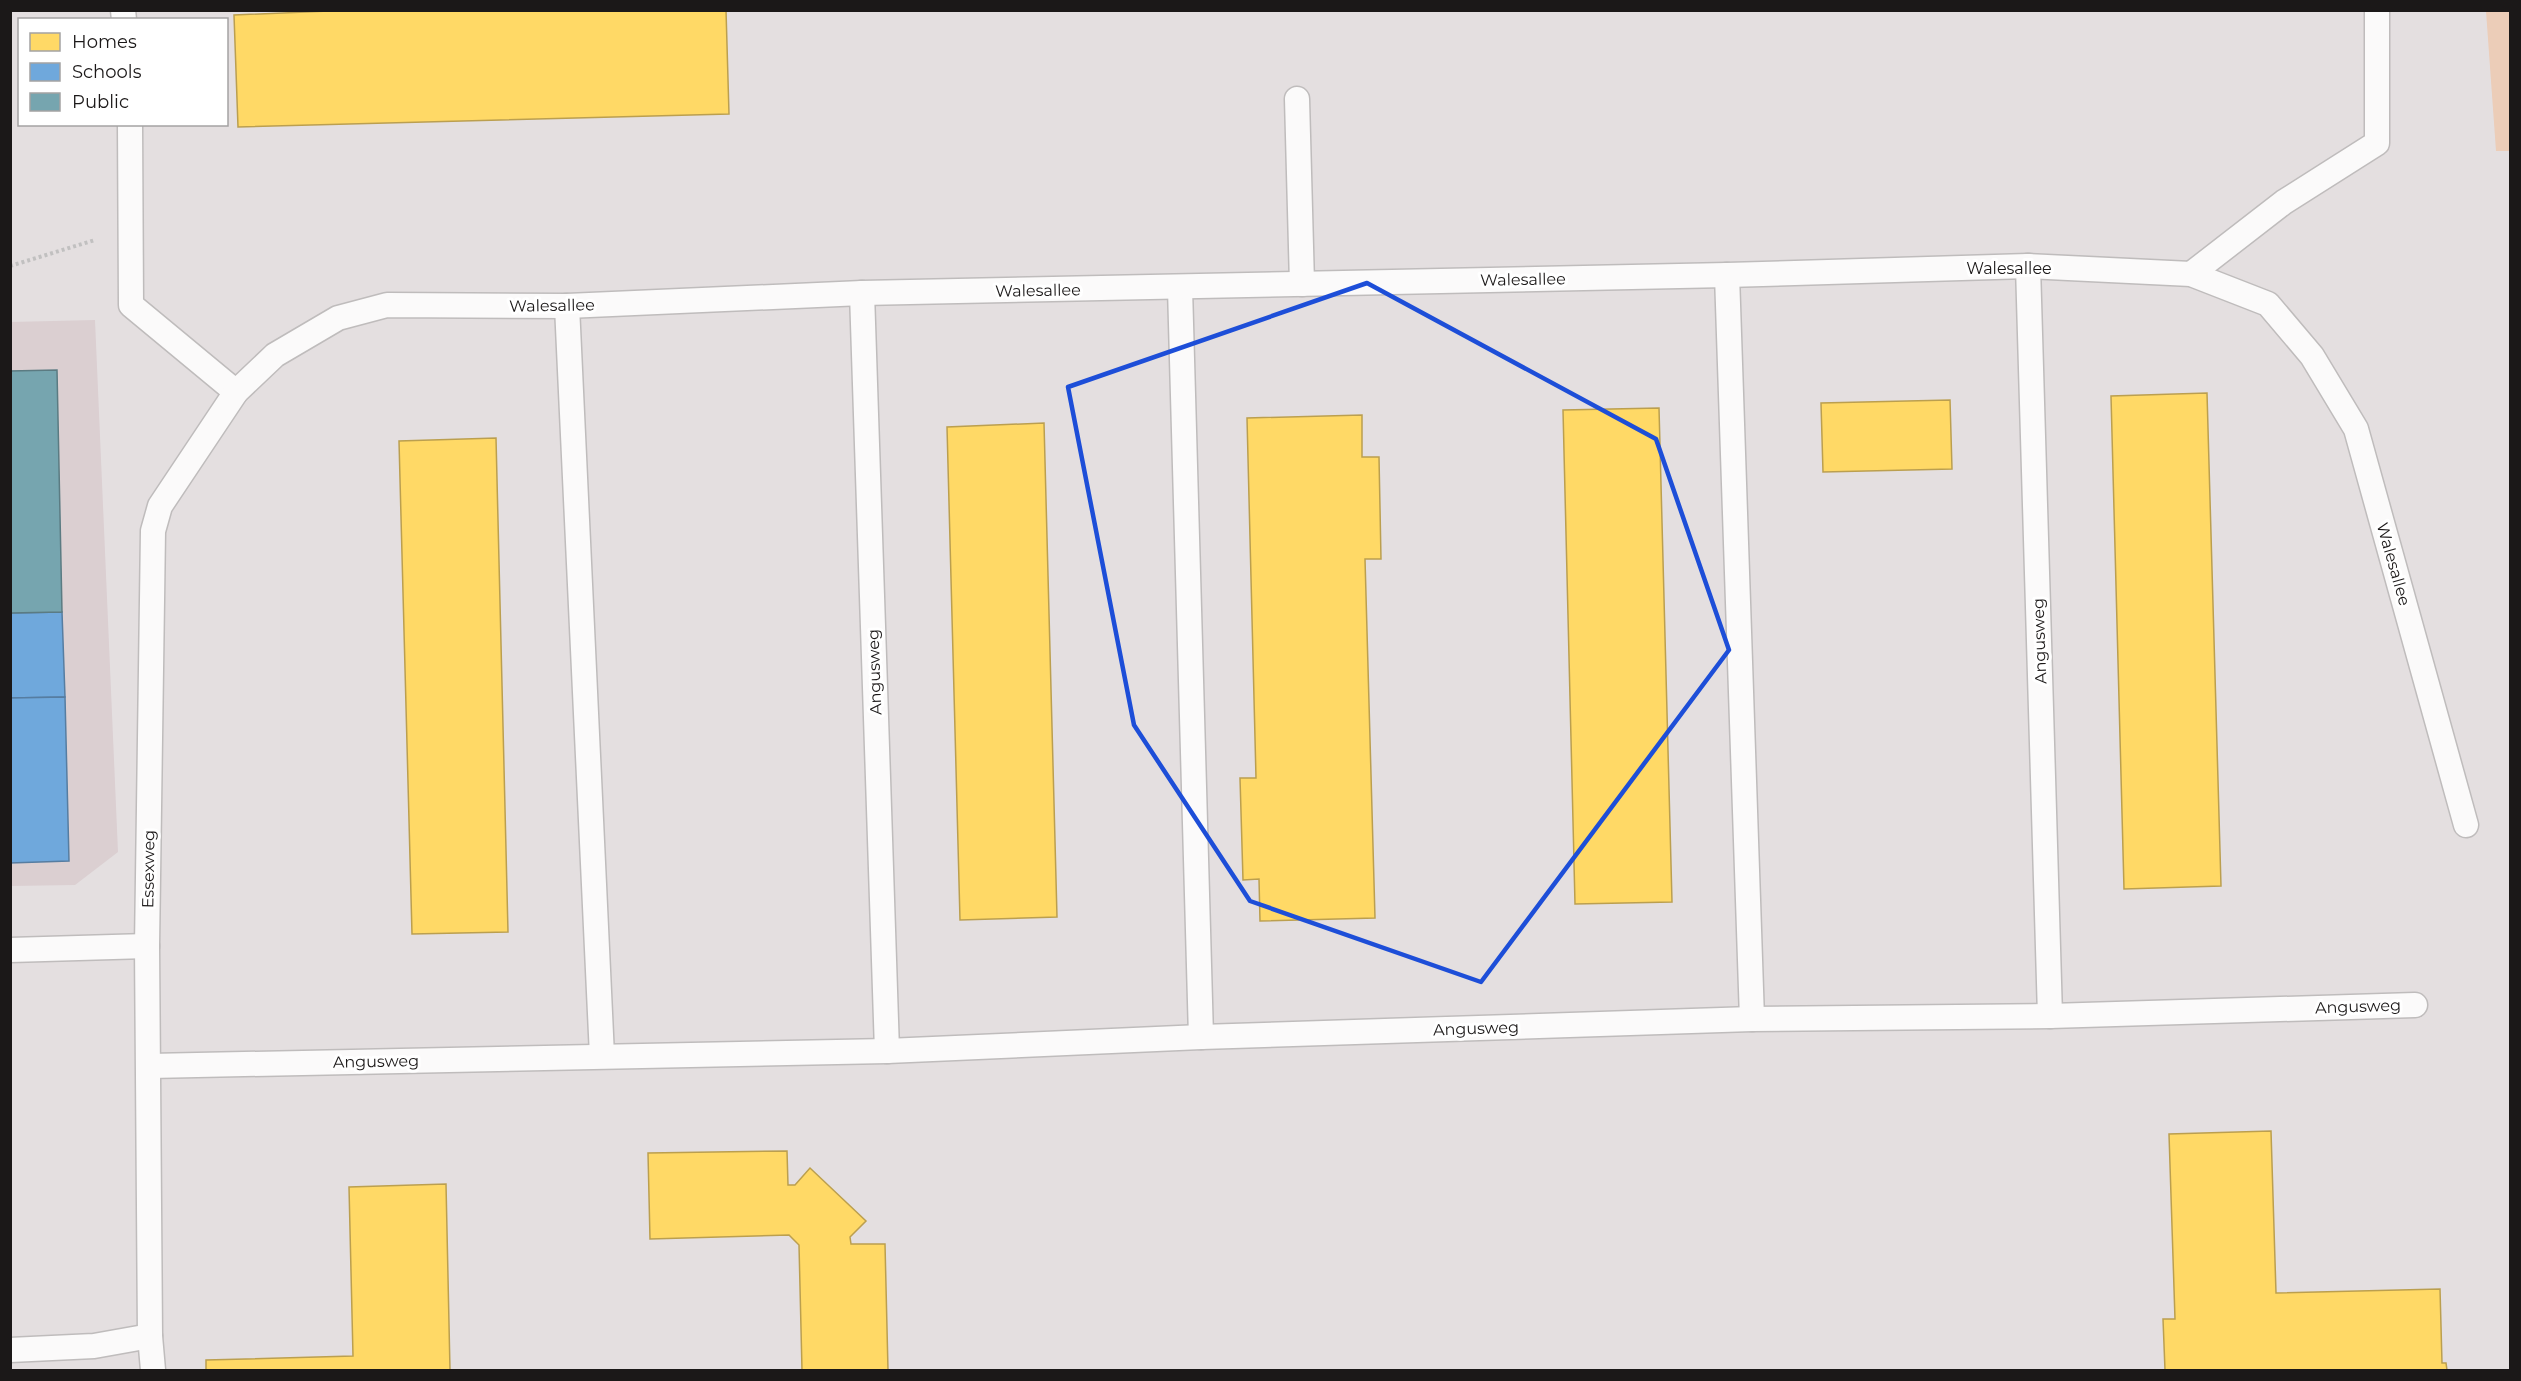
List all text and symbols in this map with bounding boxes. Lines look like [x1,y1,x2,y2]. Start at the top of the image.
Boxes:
legend [18,18,228,126]
text: Homes [72,31,137,53]
text: Schools [72,61,142,83]
text: Public [72,91,129,113]
street label: Walesallee [1966,259,2052,278]
street label: Walesallee [1480,269,1566,290]
street label: Walesallee [995,280,1081,301]
street label: Walesallee [509,295,595,316]
street label: Walesallee [2373,520,2414,608]
street label: Angusweg [2029,598,2050,684]
street label: Angusweg [864,629,885,715]
street label: Essexweg [138,830,159,908]
street label: Angusweg [2315,996,2401,1017]
street label: Angusweg [1433,1018,1519,1039]
street label: Angusweg [333,1051,419,1072]

